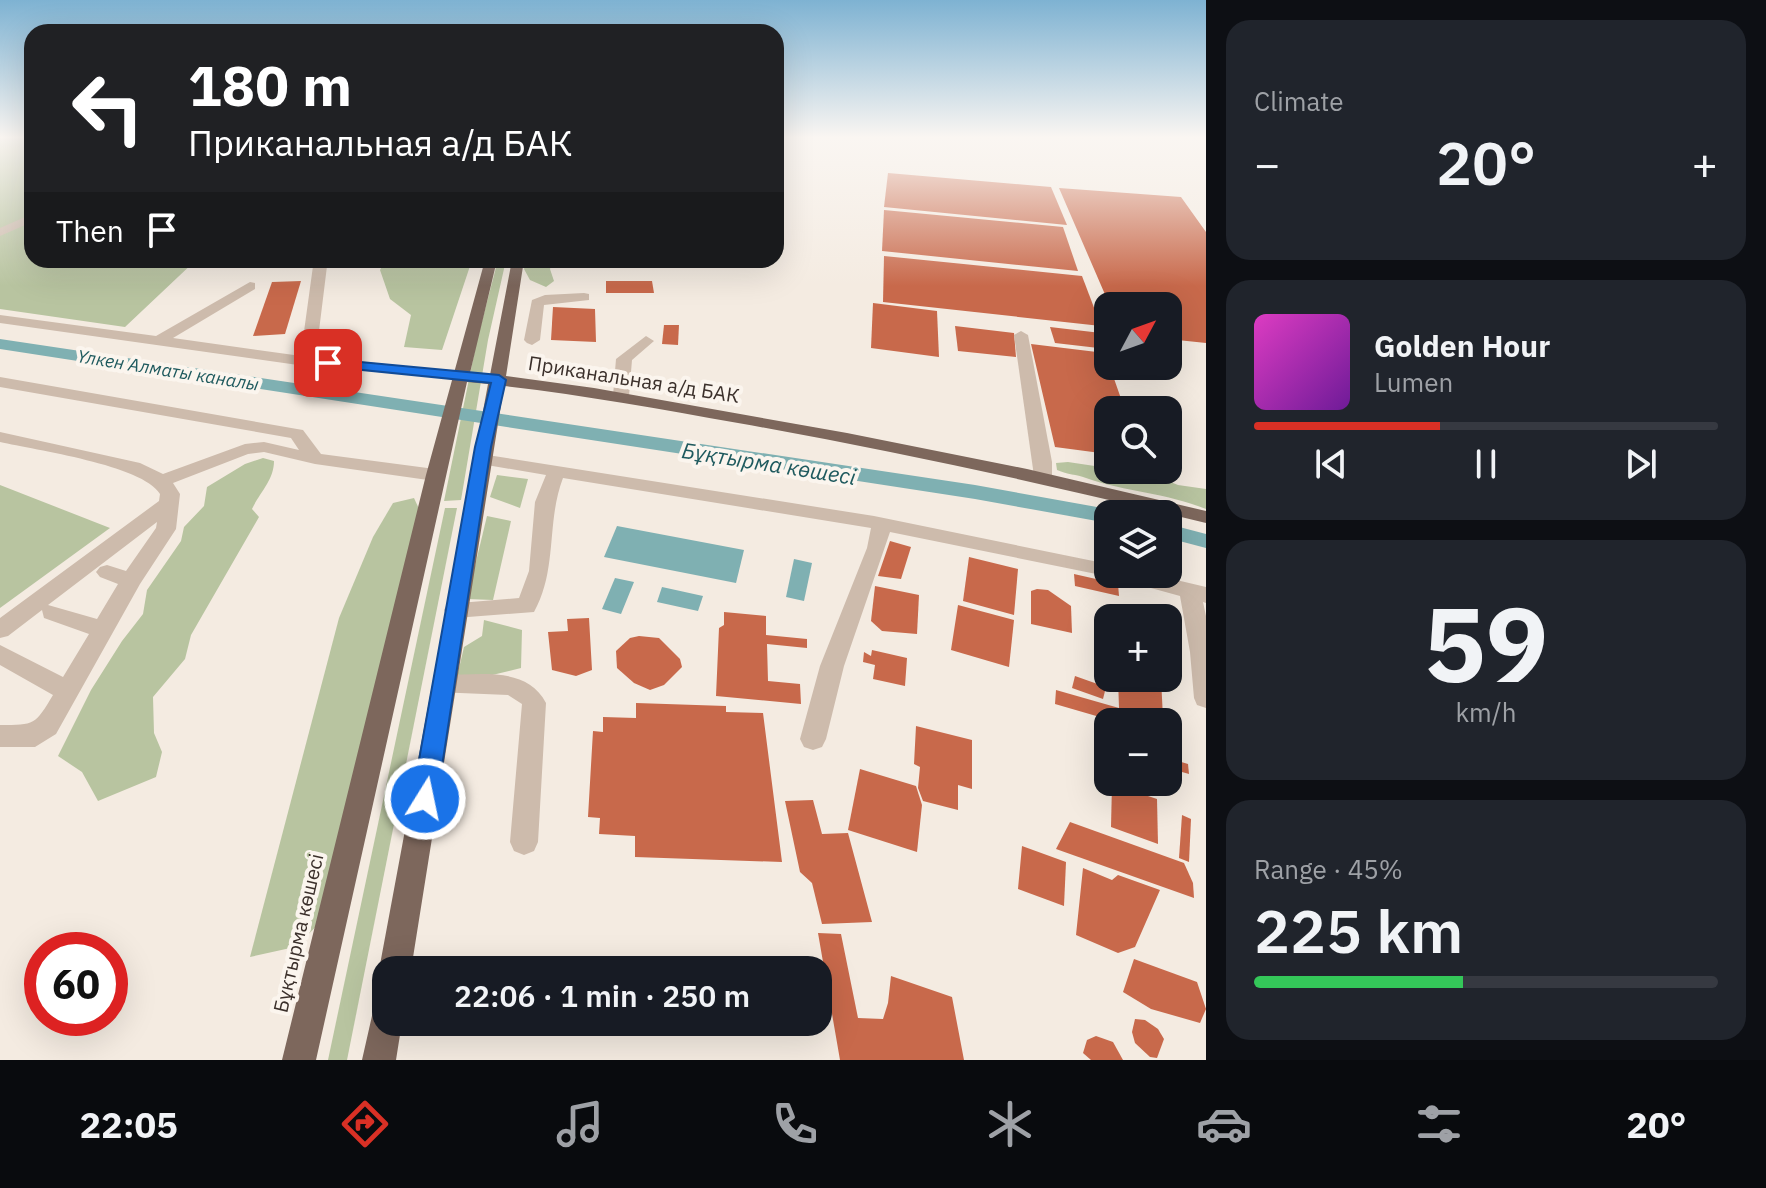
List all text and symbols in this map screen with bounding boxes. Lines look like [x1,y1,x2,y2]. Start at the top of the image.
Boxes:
text: 180 m [188,49,352,121]
icon: left [56,56,160,160]
text: Climate [1254,84,1344,118]
text: Приканальная а/д БАК [188,119,573,166]
text: 20° [1436,123,1536,202]
text: − [1254,135,1280,192]
text: + [1692,135,1718,192]
icon: arrive [140,208,184,252]
text: Then [56,211,124,250]
north arrow [1094,292,1182,380]
map controls [1094,292,1182,796]
text: Golden Hour [1374,326,1550,365]
pin [294,329,362,397]
icon: arrive [306,341,350,385]
water label: Үлкен Алматы каналы [75,344,261,396]
street label: Приканальная а/д БАК [526,349,742,409]
text: Lumen [1374,365,1453,399]
button: search [1094,396,1182,484]
water label: Бұқтырма көшесі [680,435,858,491]
icon: previous [1309,442,1353,486]
icon: pause [1464,442,1508,486]
icon: next [1619,442,1663,486]
button: layers [1094,500,1182,588]
text: 59 [1424,575,1548,711]
button: + [1094,604,1182,692]
text: km/h [1455,695,1517,729]
button: − [1094,708,1182,796]
position arrow [383,757,467,841]
street label: Бұқтырма көшесі [267,851,329,1015]
text: Range · 45% [1254,852,1403,886]
text: 225 km [1254,891,1463,970]
speed limit sign: 60 [24,932,128,1036]
text: 22:06 · 1 min · 250 m [454,976,750,1015]
icon: directions [337,1096,393,1152]
icon: music [552,1096,608,1152]
icon: phone [767,1096,823,1152]
icon: climate [982,1096,1038,1152]
icon: car [1196,1096,1252,1152]
icon: filters [1411,1096,1467,1152]
text: 22:05 [79,1101,178,1148]
text: 20° [1626,1101,1686,1148]

